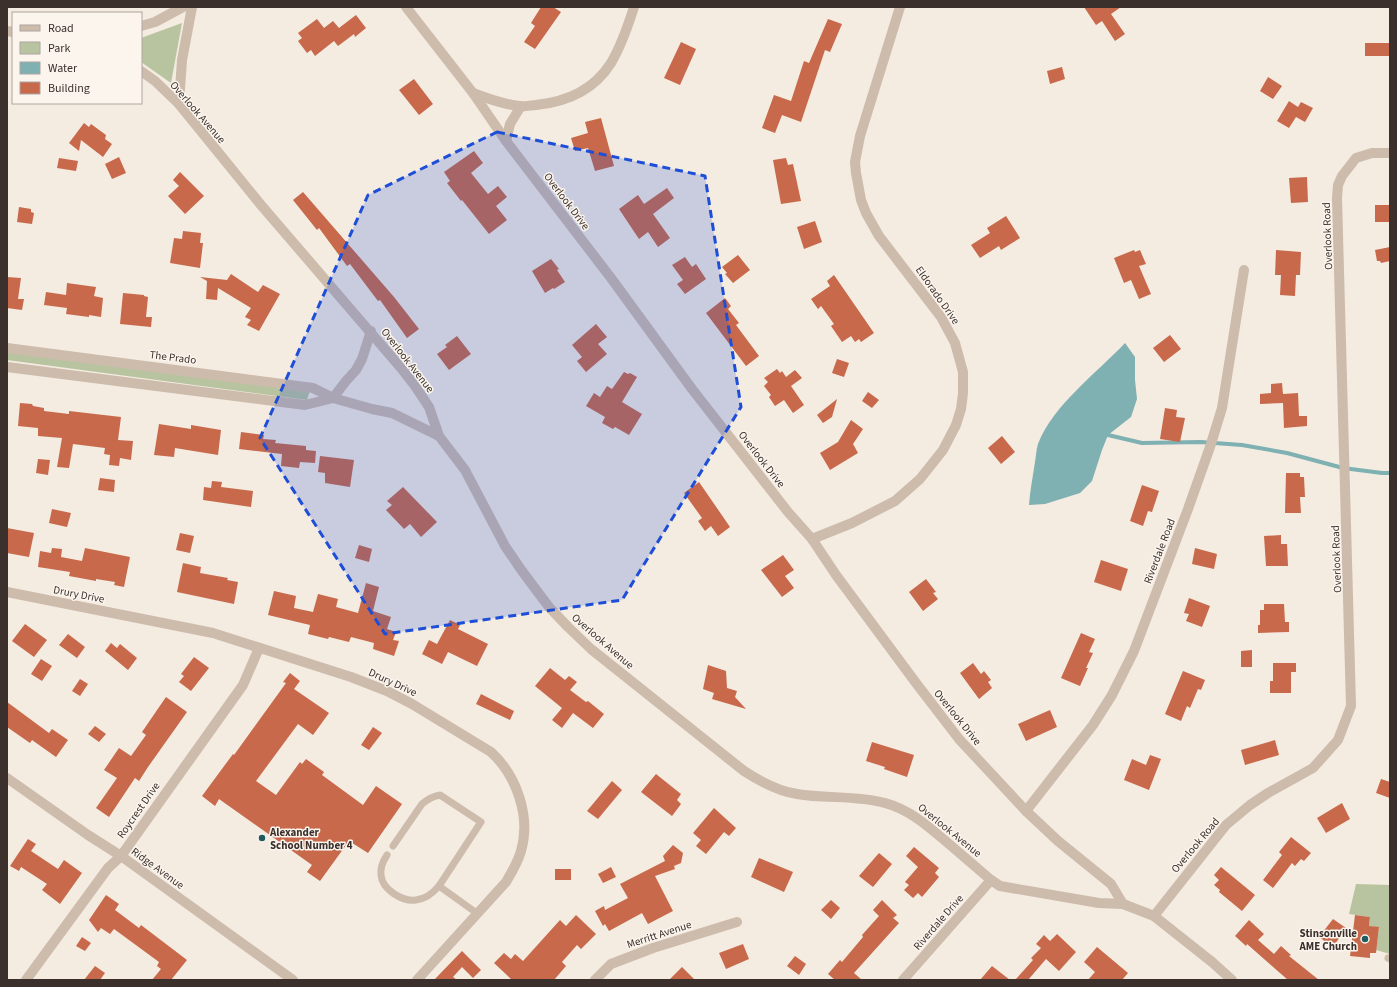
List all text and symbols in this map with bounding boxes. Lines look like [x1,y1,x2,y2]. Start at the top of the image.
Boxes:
legend [12,12,142,104]
text: Road [48,20,74,37]
text: Park [48,40,70,57]
text: Water [48,60,78,77]
street label: Overlook Avenue [166,78,229,147]
text: Building [48,80,90,97]
street label: Overlook Drive [540,170,593,233]
street label: Overlook Road [1319,202,1336,270]
street label: Eldorado Drive [912,263,964,328]
street label: Overlook Avenue [378,325,438,396]
street label: The Prado [149,347,197,368]
street label: Overlook Drive [735,428,789,491]
street label: Riverdale Road [1140,516,1179,586]
street label: Overlook Road [1328,525,1345,593]
street label: Drury Drive [52,582,106,607]
street label: Overlook Avenue [568,610,637,673]
street label: Drury Drive [366,665,420,700]
street label: Overlook Drive [930,686,985,749]
street label: Roycrest Drive [113,779,164,841]
street label: Overlook Avenue [915,800,985,861]
street label: Overlook Road [1168,815,1223,876]
place label: Alexander School Number 4 [269,825,353,853]
marker: Alexander School Number 4 [257,833,267,843]
street label: Ridge Avenue [128,844,188,893]
street label: Riverdale Drive [910,891,967,953]
street label: Merritt Avenue [625,917,694,952]
place label: Stinsonville AME Church [1298,926,1357,954]
marker: Stinsonville AME Church [1360,934,1370,944]

